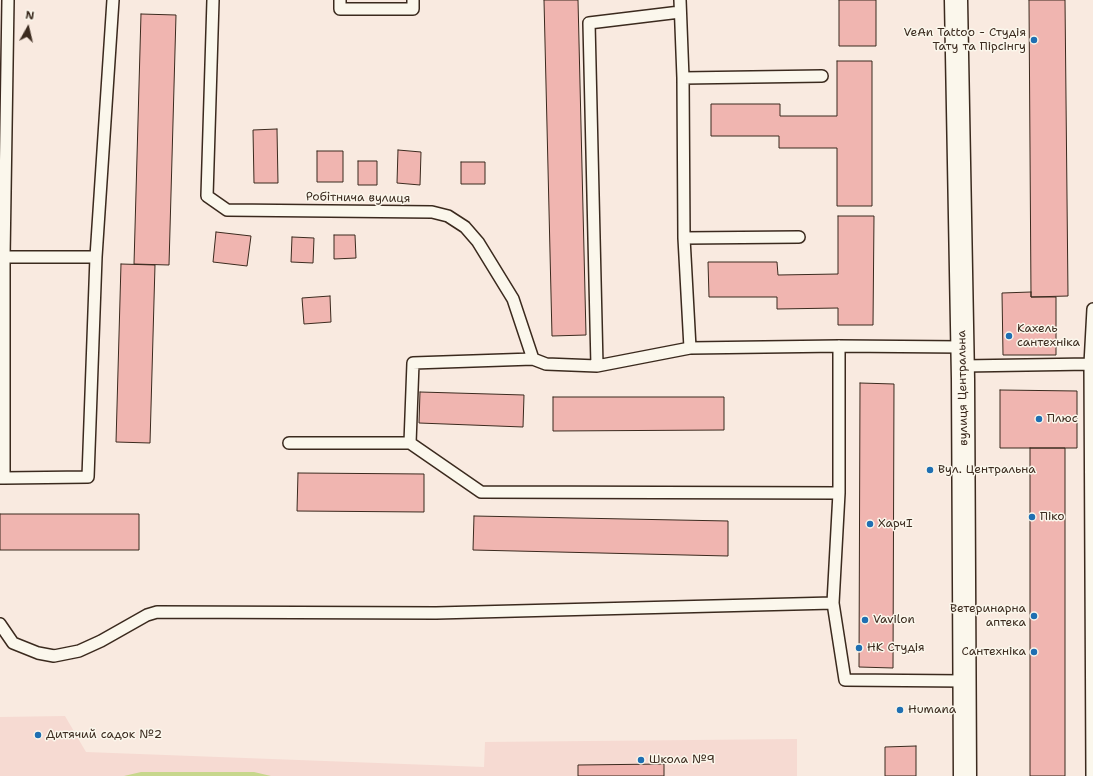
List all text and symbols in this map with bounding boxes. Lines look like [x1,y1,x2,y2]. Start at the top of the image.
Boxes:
north arrow [8,8,48,48]
text: N [24,8,35,24]
place label: VeAn Tattoo - Студія Тату та Пірсінгу [903,26,1026,54]
marker: VeAn Tattoo - Студія Тату та Пірсінгу [1029,35,1039,45]
street label: Робітнича вулиця [306,190,410,206]
place label: Кахель сантехніка [1017,322,1080,350]
street label: вулиця Центральна [955,330,971,446]
marker: Кахель сантехніка [1004,331,1014,341]
place label: Плюс [1047,412,1078,426]
marker: Плюс [1034,414,1044,424]
place label: Вул. Центральна [938,463,1036,477]
marker: Вул. Центральна [925,465,935,475]
place label: Піко [1040,510,1065,524]
marker: Піко [1027,512,1037,522]
place label: ХарчI [878,517,913,531]
marker: ХарчI [865,519,875,529]
place label: Ветеринарна аптека [950,602,1026,630]
marker: Ветеринарна аптека [1029,611,1039,621]
place label: Vavilon [873,613,915,627]
marker: Vavilon [860,615,870,625]
place label: НК Студія [867,641,925,655]
marker: НК Студія [854,643,864,653]
place label: Сантехніка [962,645,1026,659]
marker: Сантехніка [1029,647,1039,657]
place label: Humana [908,703,956,717]
marker: Humana [895,705,905,715]
place label: Дитячий садок №2 [46,728,162,742]
marker: Дитячий садок №2 [33,730,43,740]
place label: Школа №9 [649,753,715,767]
marker: Школа №9 [636,755,646,765]

